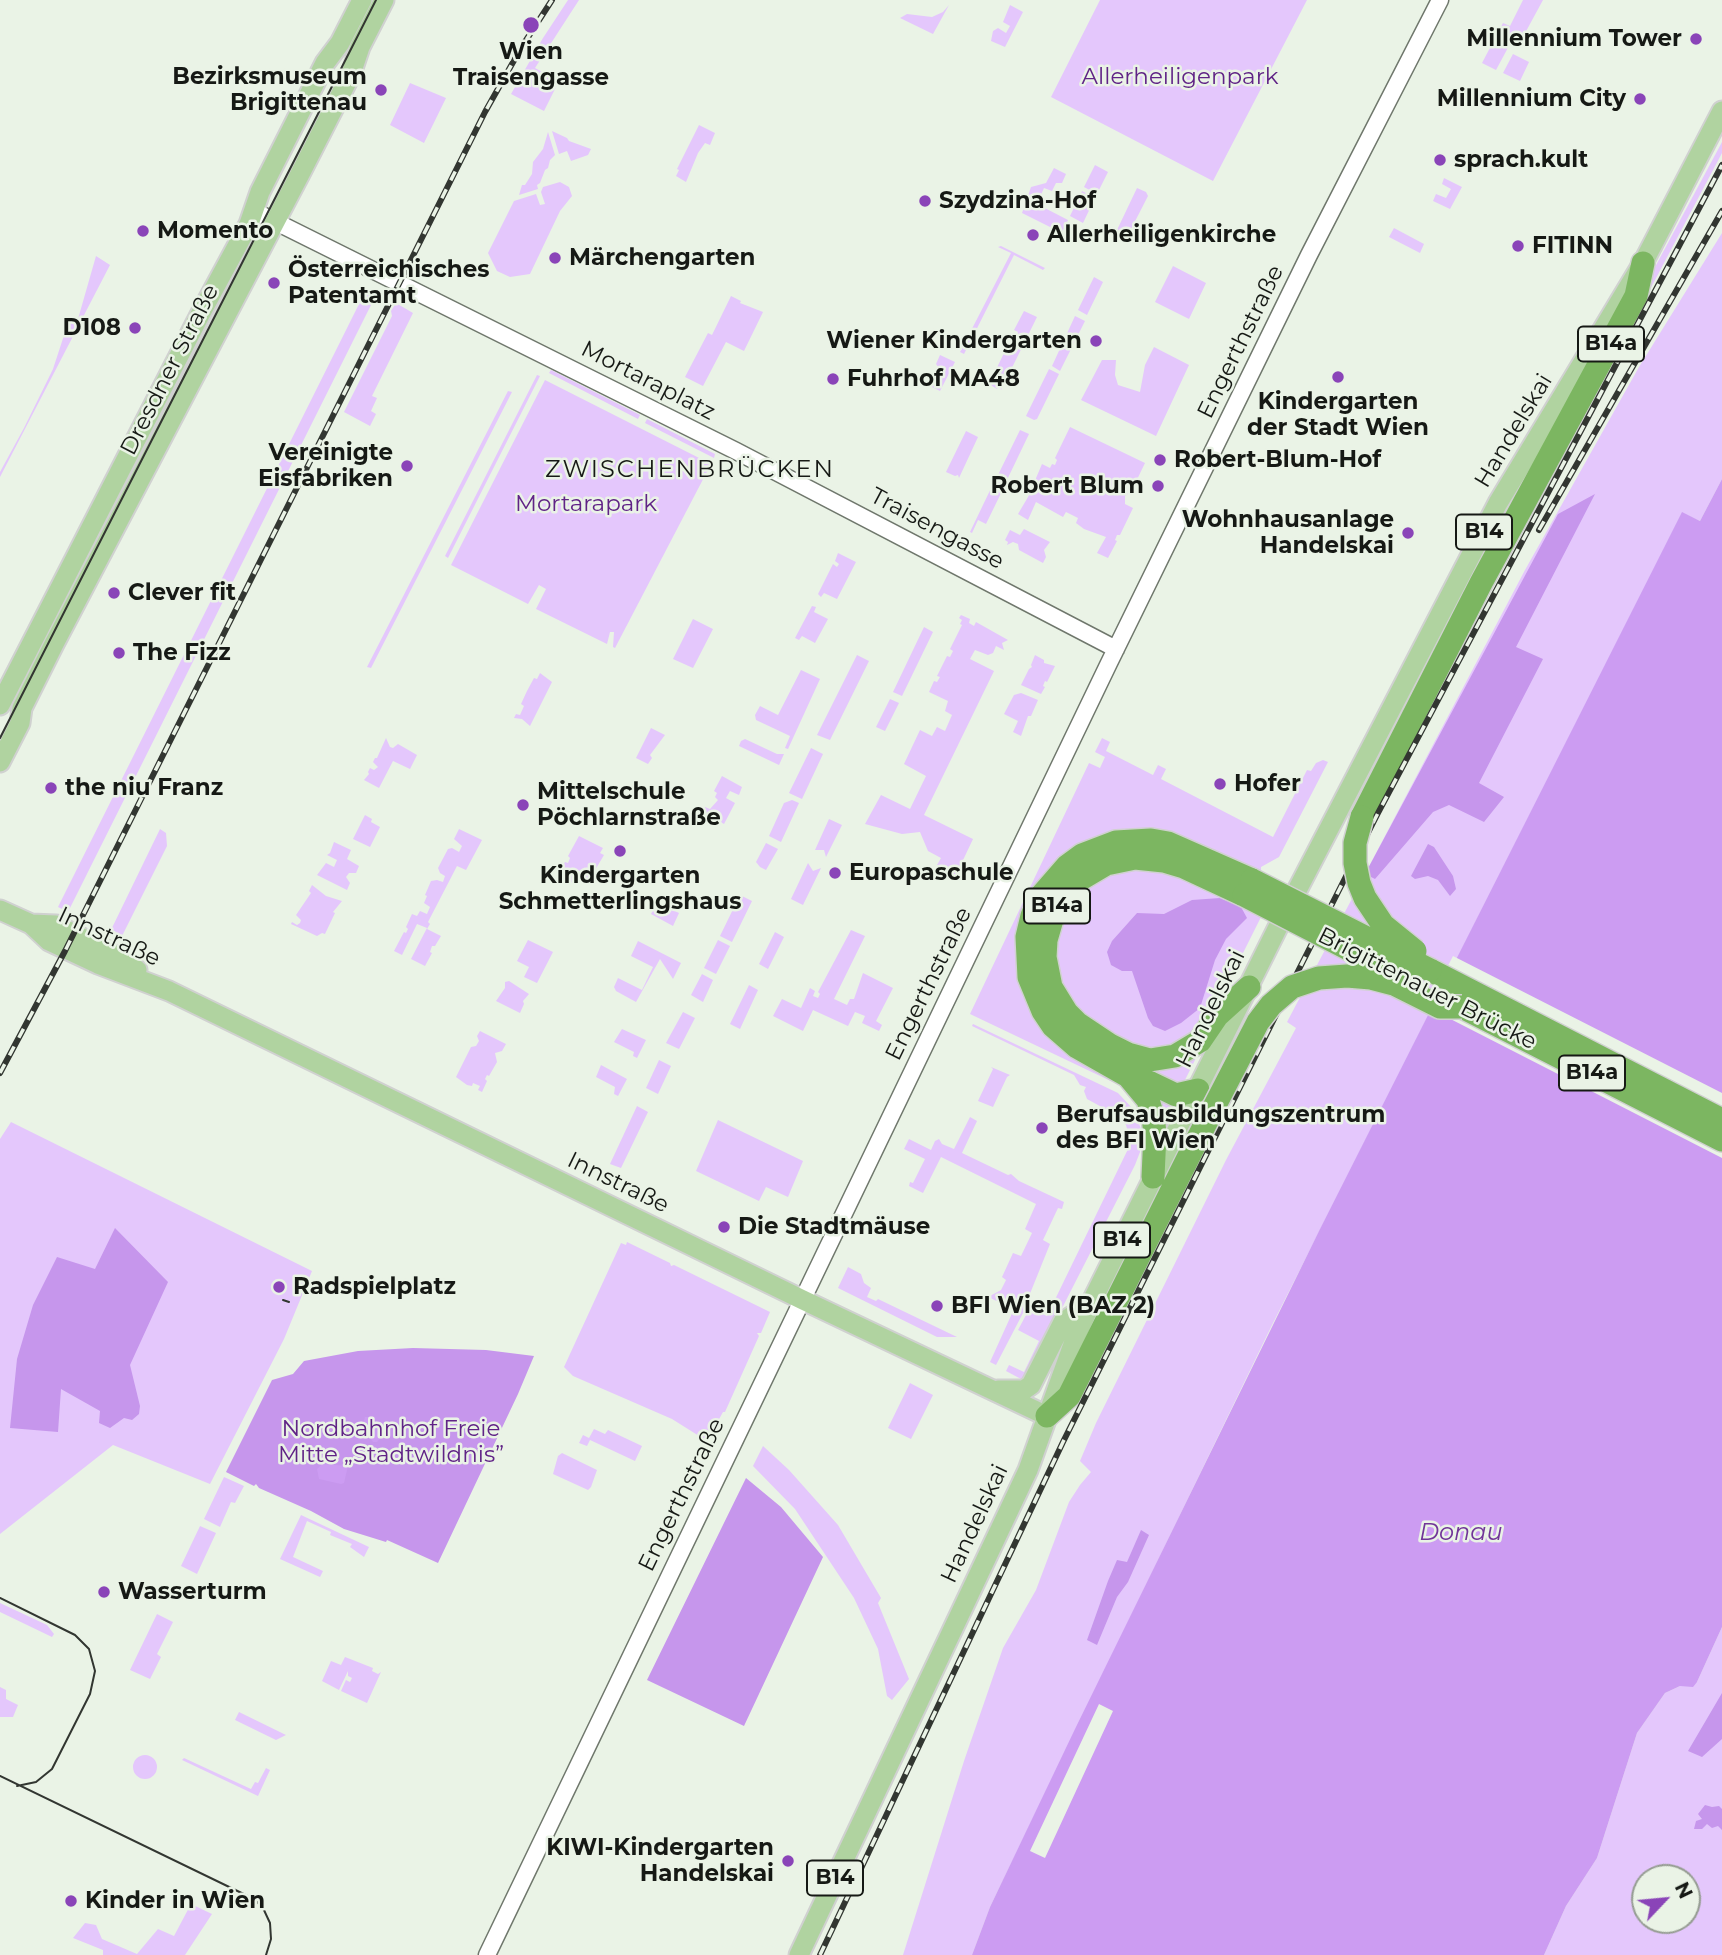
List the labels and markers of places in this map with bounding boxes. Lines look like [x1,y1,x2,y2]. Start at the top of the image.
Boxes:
marker: Wien Traisengasse [521,15,541,35]
place label: Millennium Tower [1466,25,1682,53]
marker: Millennium Tower [1688,31,1704,47]
place label: Wien Traisengasse [453,38,609,92]
place label: Bezirksmuseum Brigittenau [172,63,367,117]
marker: Bezirksmuseum Brigittenau [373,82,389,98]
place label: Millennium City [1437,85,1626,113]
marker: Millennium City [1632,91,1648,107]
place label: sprach.kult [1454,146,1588,174]
marker: sprach.kult [1432,152,1448,168]
place label: Szydzina-Hof [939,187,1096,215]
marker: Szydzina-Hof [917,193,933,209]
place label: Momento [157,217,273,245]
place label: Allerheiligenkirche [1047,221,1276,249]
marker: Momento [135,223,151,239]
marker: Allerheiligenkirche [1025,227,1041,243]
place label: FITINN [1532,232,1613,260]
marker: FITINN [1510,238,1526,254]
place label: Märchengarten [569,244,755,272]
marker: Märchengarten [547,250,563,266]
place label: Österreichisches Patentamt [288,256,489,310]
marker: Österreichisches Patentamt [266,275,282,291]
place label: D108 [62,314,121,342]
marker: D108 [127,320,143,336]
place label: Wiener Kindergarten [826,327,1082,355]
marker: Wiener Kindergarten [1088,333,1104,349]
place label: Fuhrhof MA48 [847,365,1020,393]
marker: Kindergarten der Stadt Wien [1330,369,1346,385]
marker: Fuhrhof MA48 [825,371,841,387]
place label: Kindergarten der Stadt Wien [1247,388,1429,442]
place label: Vereinigte Eisfabriken [258,439,393,493]
place label: Robert-Blum-Hof [1174,446,1381,474]
marker: Robert-Blum-Hof [1152,452,1168,468]
marker: Vereinigte Eisfabriken [399,458,415,474]
place label: Robert Blum [990,472,1144,500]
marker: Robert Blum [1150,478,1166,494]
place label: Wohnhausanlage Handelskai [1182,506,1394,560]
marker: Wohnhausanlage Handelskai [1400,525,1416,541]
place label: Clever fit [128,579,236,607]
marker: Clever fit [106,585,122,601]
place label: The Fizz [133,639,231,667]
marker: The Fizz [111,645,127,661]
place label: Hofer [1234,770,1301,798]
place label: the niu Franz [65,774,223,802]
marker: Hofer [1212,776,1228,792]
place label: Mittelschule Pöchlarnstraße [537,778,721,832]
marker: the niu Franz [43,780,59,796]
marker: Mittelschule Pöchlarnstraße [515,797,531,813]
marker: Kindergarten Schmetterlingshaus [612,843,628,859]
place label: Europaschule [849,859,1014,887]
place label: Kindergarten Schmetterlingshaus [499,862,741,916]
marker: Europaschule [827,865,843,881]
place label: Berufsausbildungszentrum des BFI Wien [1056,1101,1385,1155]
marker: Berufsausbildungszentrum des BFI Wien [1034,1120,1050,1136]
place label: Die Stadtmäuse [738,1213,930,1241]
marker: Die Stadtmäuse [716,1219,732,1235]
place label: Radspielplatz [293,1273,456,1301]
marker: Radspielplatz [271,1279,287,1295]
place label: BFI Wien (BAZ 2) [951,1292,1155,1320]
marker: BFI Wien (BAZ 2) [929,1298,945,1314]
place label: Wasserturm [118,1578,267,1606]
marker: Wasserturm [96,1584,112,1600]
place label: KIWI-Kindergarten Handelskai [546,1834,774,1888]
marker: KIWI-Kindergarten Handelskai [780,1853,796,1869]
place label: Kinder in Wien [85,1887,265,1915]
marker: Kinder in Wien [63,1893,79,1909]

